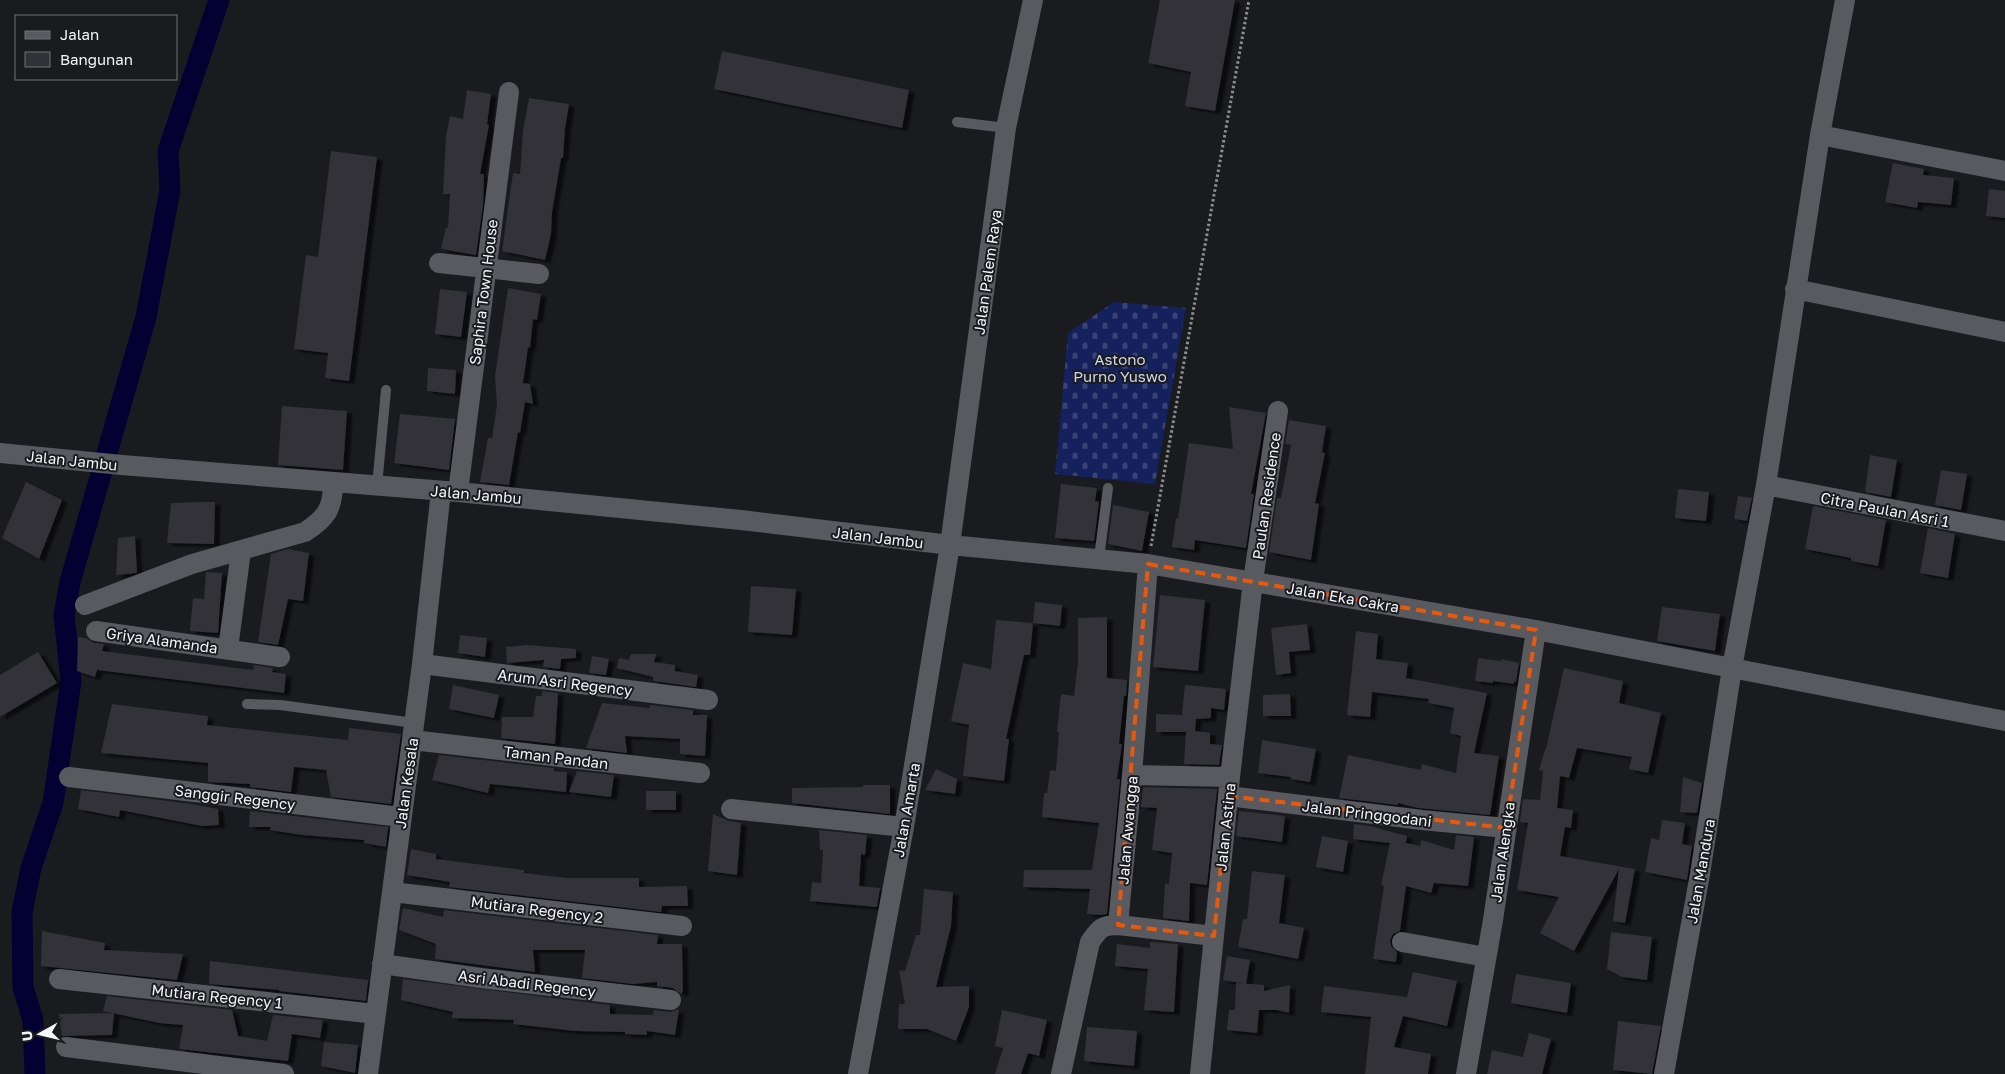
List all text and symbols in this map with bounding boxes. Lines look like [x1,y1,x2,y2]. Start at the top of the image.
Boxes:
legend [15,15,178,80]
text: Jalan [60,25,99,43]
text: Bangunan [60,50,133,68]
street label: Jalan Palem Raya [969,208,1005,336]
street label: Saphira Town House [465,218,501,366]
park label: Astono Purno Yuswo [1073,350,1167,385]
street label: Paulan Residence [1248,431,1284,561]
street label: Jalan Jambu [26,446,118,474]
street label: Jalan Jambu [430,481,522,507]
street label: Citra Paulan Asri 1 [1819,488,1951,530]
street label: Jalan Jambu [832,522,924,552]
street label: Jalan Eka Cakra [1285,578,1401,616]
street label: Griya Alamanda [105,623,219,657]
street label: Arum Asri Regency [497,665,634,699]
street label: Jalan Kesala [391,736,421,830]
street label: Taman Pandan [503,742,609,772]
street label: Jalan Amarta [889,761,923,859]
street label: Jalan Awangga [1113,775,1141,885]
street label: Sanggir Regency [174,781,297,813]
street label: Jalan Astina [1211,782,1239,872]
street label: Jalan Pringgodani [1301,796,1433,830]
street label: Jalan Alengka [1486,801,1518,903]
street label: Jalan Mandura [1682,817,1718,925]
street label: Mutiara Regency 2 [470,892,604,926]
street label: Asri Abadi Regency [457,966,597,1000]
street label: Mutiara Regency 1 [151,980,283,1012]
north arrow [15,1009,65,1059]
text: U [18,1030,36,1042]

